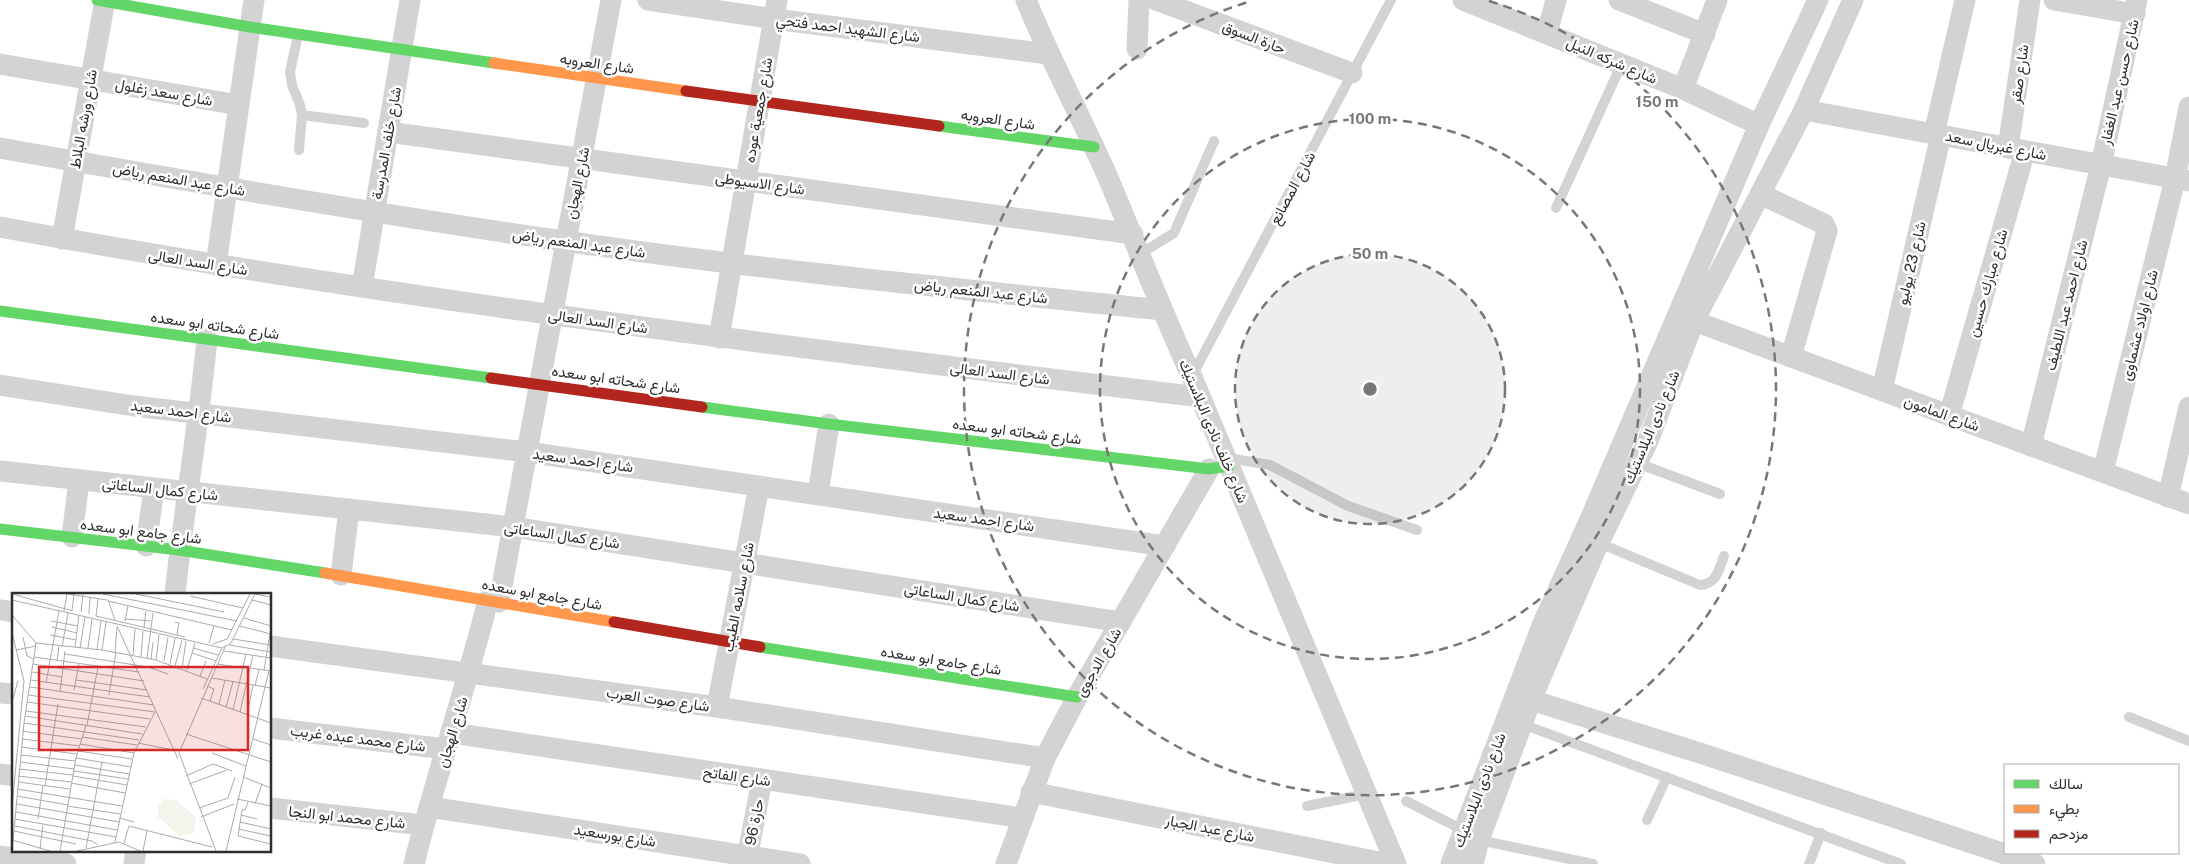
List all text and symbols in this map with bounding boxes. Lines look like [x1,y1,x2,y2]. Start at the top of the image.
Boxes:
street label: شارع الشهيد احمد فتحي [775,11,921,50]
street label: حارة السوق [1220,17,1288,58]
street label: شارع حسن عبد الغفار [2096,17,2145,148]
street label: شارع شركه النيل [1563,33,1660,90]
street label: شارع صقر [2006,43,2035,106]
street label: شارع العروبه [558,49,635,80]
street label: شارع جمعية عوده [740,56,779,164]
street label: شارع ورشه البلاط [66,68,103,171]
street label: شارع سعد زغلول [113,75,214,112]
street label: شارع خلف المدرسة [368,85,407,201]
text: 150 m [1635,93,1679,110]
street label: شارع العروبه [959,105,1036,136]
text: 100 m [1349,110,1391,127]
street label: شارع غبريال سعد [1943,127,2048,166]
street label: شارع الهجان [562,145,595,221]
street label: شارع المصانع [1266,148,1321,229]
street label: شارع عبد المنعم رياض [111,159,247,202]
street label: شارع الاسيوطى [714,168,806,201]
street label: شارع 23 يوليو [1893,219,1932,307]
street label: شارع عبد المنعم رياض [511,225,647,264]
street label: شارع مبارك حسين [1963,227,2013,340]
street label: شارع احمد عبد اللطيف [2042,238,2093,373]
text: 50 m [1352,245,1388,262]
street label: شارع السد العالى [147,246,249,281]
street label: شارع اولاد عشماوى [2117,268,2164,383]
street label: شارع عبد المنعم رياض [913,276,1049,309]
street label: شارع السد العالى [547,306,649,339]
street label: شارع شحاته ابو سعده [149,308,281,345]
street label: شارع خلف نادى البلاستيك [1173,357,1252,507]
street label: شارع السد العالى [949,358,1051,391]
street label: شارع شحاته ابو سعده [550,362,682,399]
street label: شارع نادى البلاستيك [1619,367,1685,488]
centre of rings [1361,380,1379,398]
street label: شارع المامون [1901,392,1982,437]
street label: شارع احمد سعيد [129,396,233,429]
street label: شارع شحاته ابو سعده [951,415,1083,450]
street label: شارع احمد سعيد [531,445,635,478]
street label: شارع كمال الساعاتى [101,474,219,507]
street label: شارع احمد سعيد [932,504,1036,537]
street label: شارع جامع ابو سعده [79,515,203,550]
street label: شارع كمال الساعاتى [503,518,621,555]
street label: شارع سلامه الطيب [719,541,760,654]
street label: شارع جامع ابو سعده [480,575,604,616]
street label: شارع كمال الساعاتى [903,579,1021,618]
inset map [12,593,271,852]
street label: شارع الدجوى [1071,624,1127,701]
street label: شارع جامع ابو سعده [879,642,1003,681]
street label: شارع صوت العرب [605,683,711,718]
street label: شارع الهجان [433,694,474,770]
street label: شارع محمد عبده غريب [289,721,427,758]
street label: شارع نادى البلاستيك [1449,730,1512,851]
street label: شارع الفاتح [702,763,772,792]
legend [2004,764,2179,854]
text: سالك [2049,775,2083,792]
street label: حارة 96 [741,797,768,847]
text: بطيء [2049,800,2079,822]
street label: شارع محمد ابو النجا [287,802,406,835]
street label: شارع عبد الجبار [1162,811,1256,848]
street label: شارع بورسعيد [572,820,657,853]
text: مزدحم [2049,825,2088,844]

